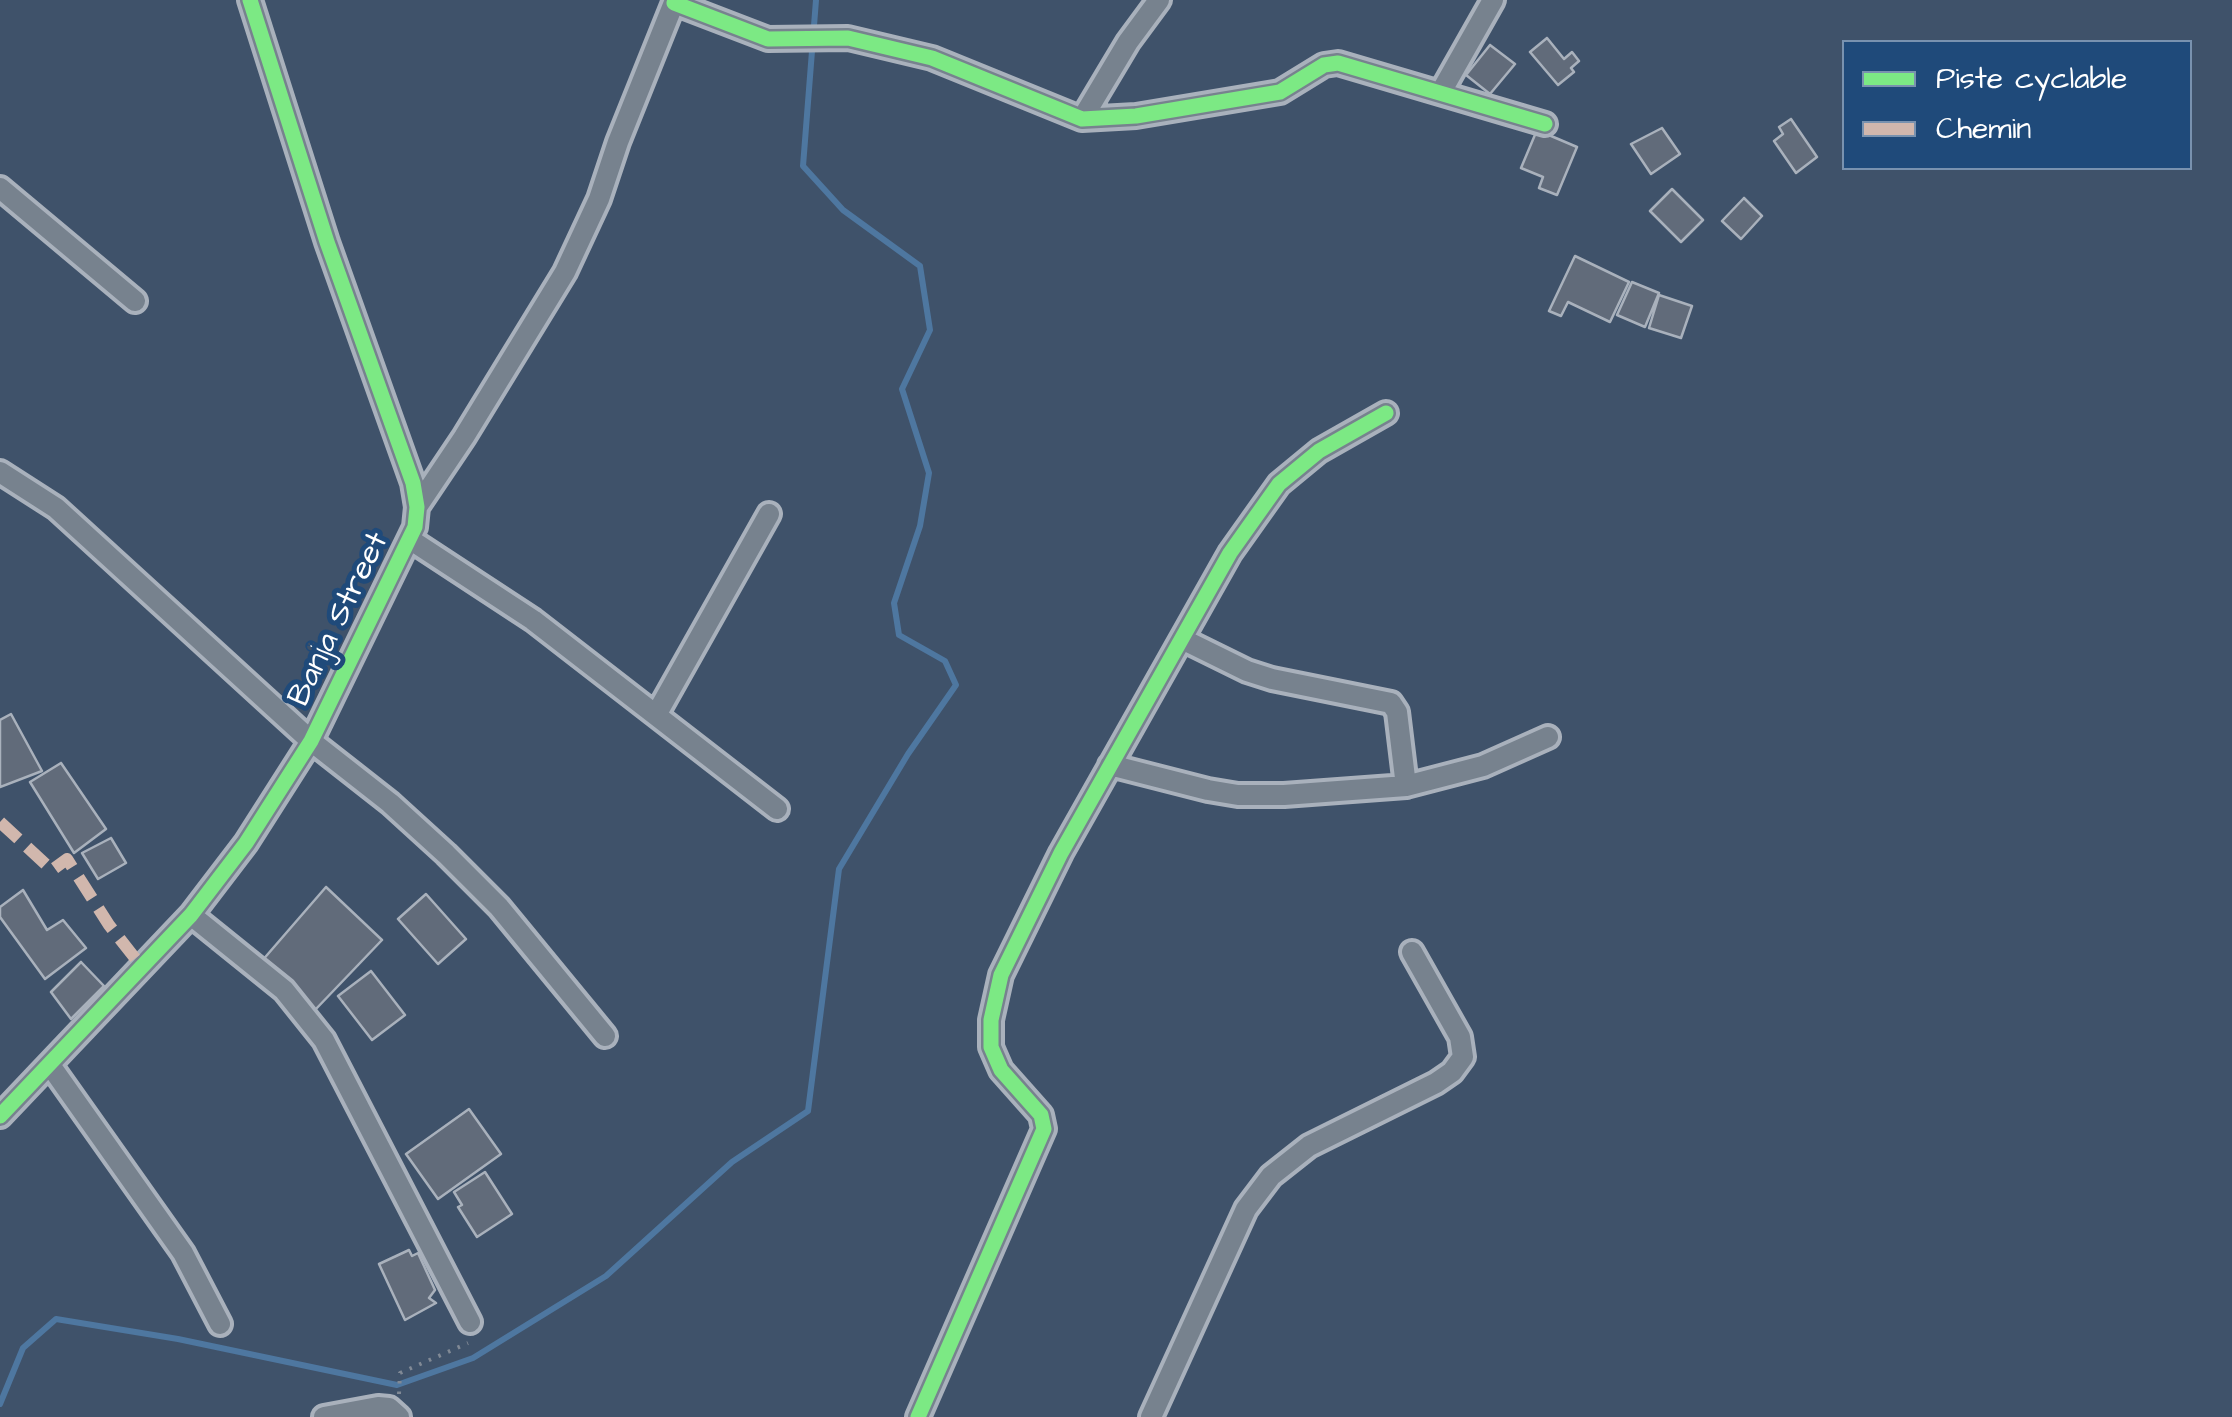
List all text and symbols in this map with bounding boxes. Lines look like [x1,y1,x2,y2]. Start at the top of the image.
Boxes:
legend [1842,40,2192,170]
text: Piste cyclable [1936,58,2127,100]
text: Chemin [1936,108,2031,150]
street label: Banja Street [281,527,399,713]

